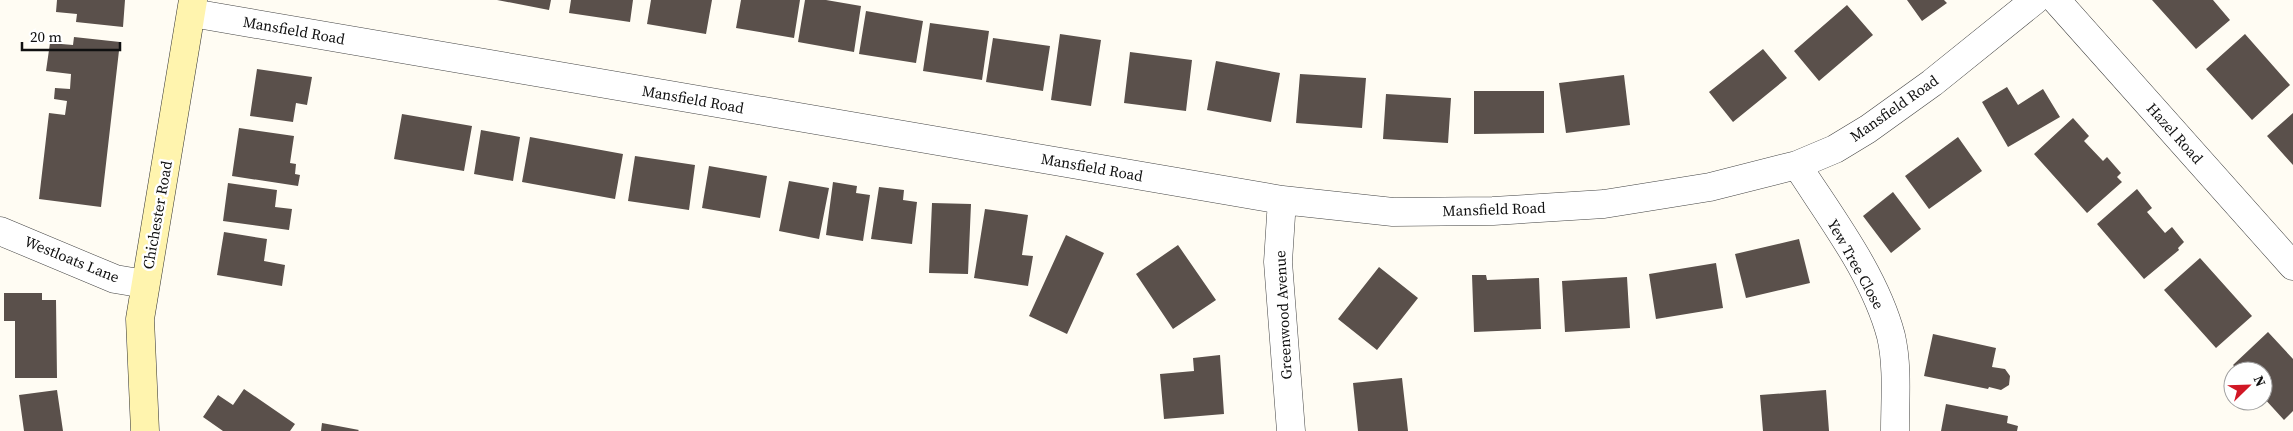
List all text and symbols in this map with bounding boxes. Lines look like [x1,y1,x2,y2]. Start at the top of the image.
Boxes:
street label: Mansfield Road [241,11,347,49]
scale bar [22,20,120,52]
text: 20 m [30,26,62,47]
street label: Mansfield Road [1846,69,1943,146]
street label: Mansfield Road [640,80,746,118]
street label: Hazel Road [2142,98,2208,168]
street label: Mansfield Road [1039,148,1145,186]
street label: Chichester Road [137,159,177,271]
street label: Mansfield Road [1442,197,1547,221]
street label: Yew Tree Close [1823,215,1890,313]
street label: Westloats Lane [21,230,123,288]
street label: Greenwood Avenue [1269,250,1297,380]
north arrow [2223,361,2273,411]
text: N [2249,372,2271,390]

